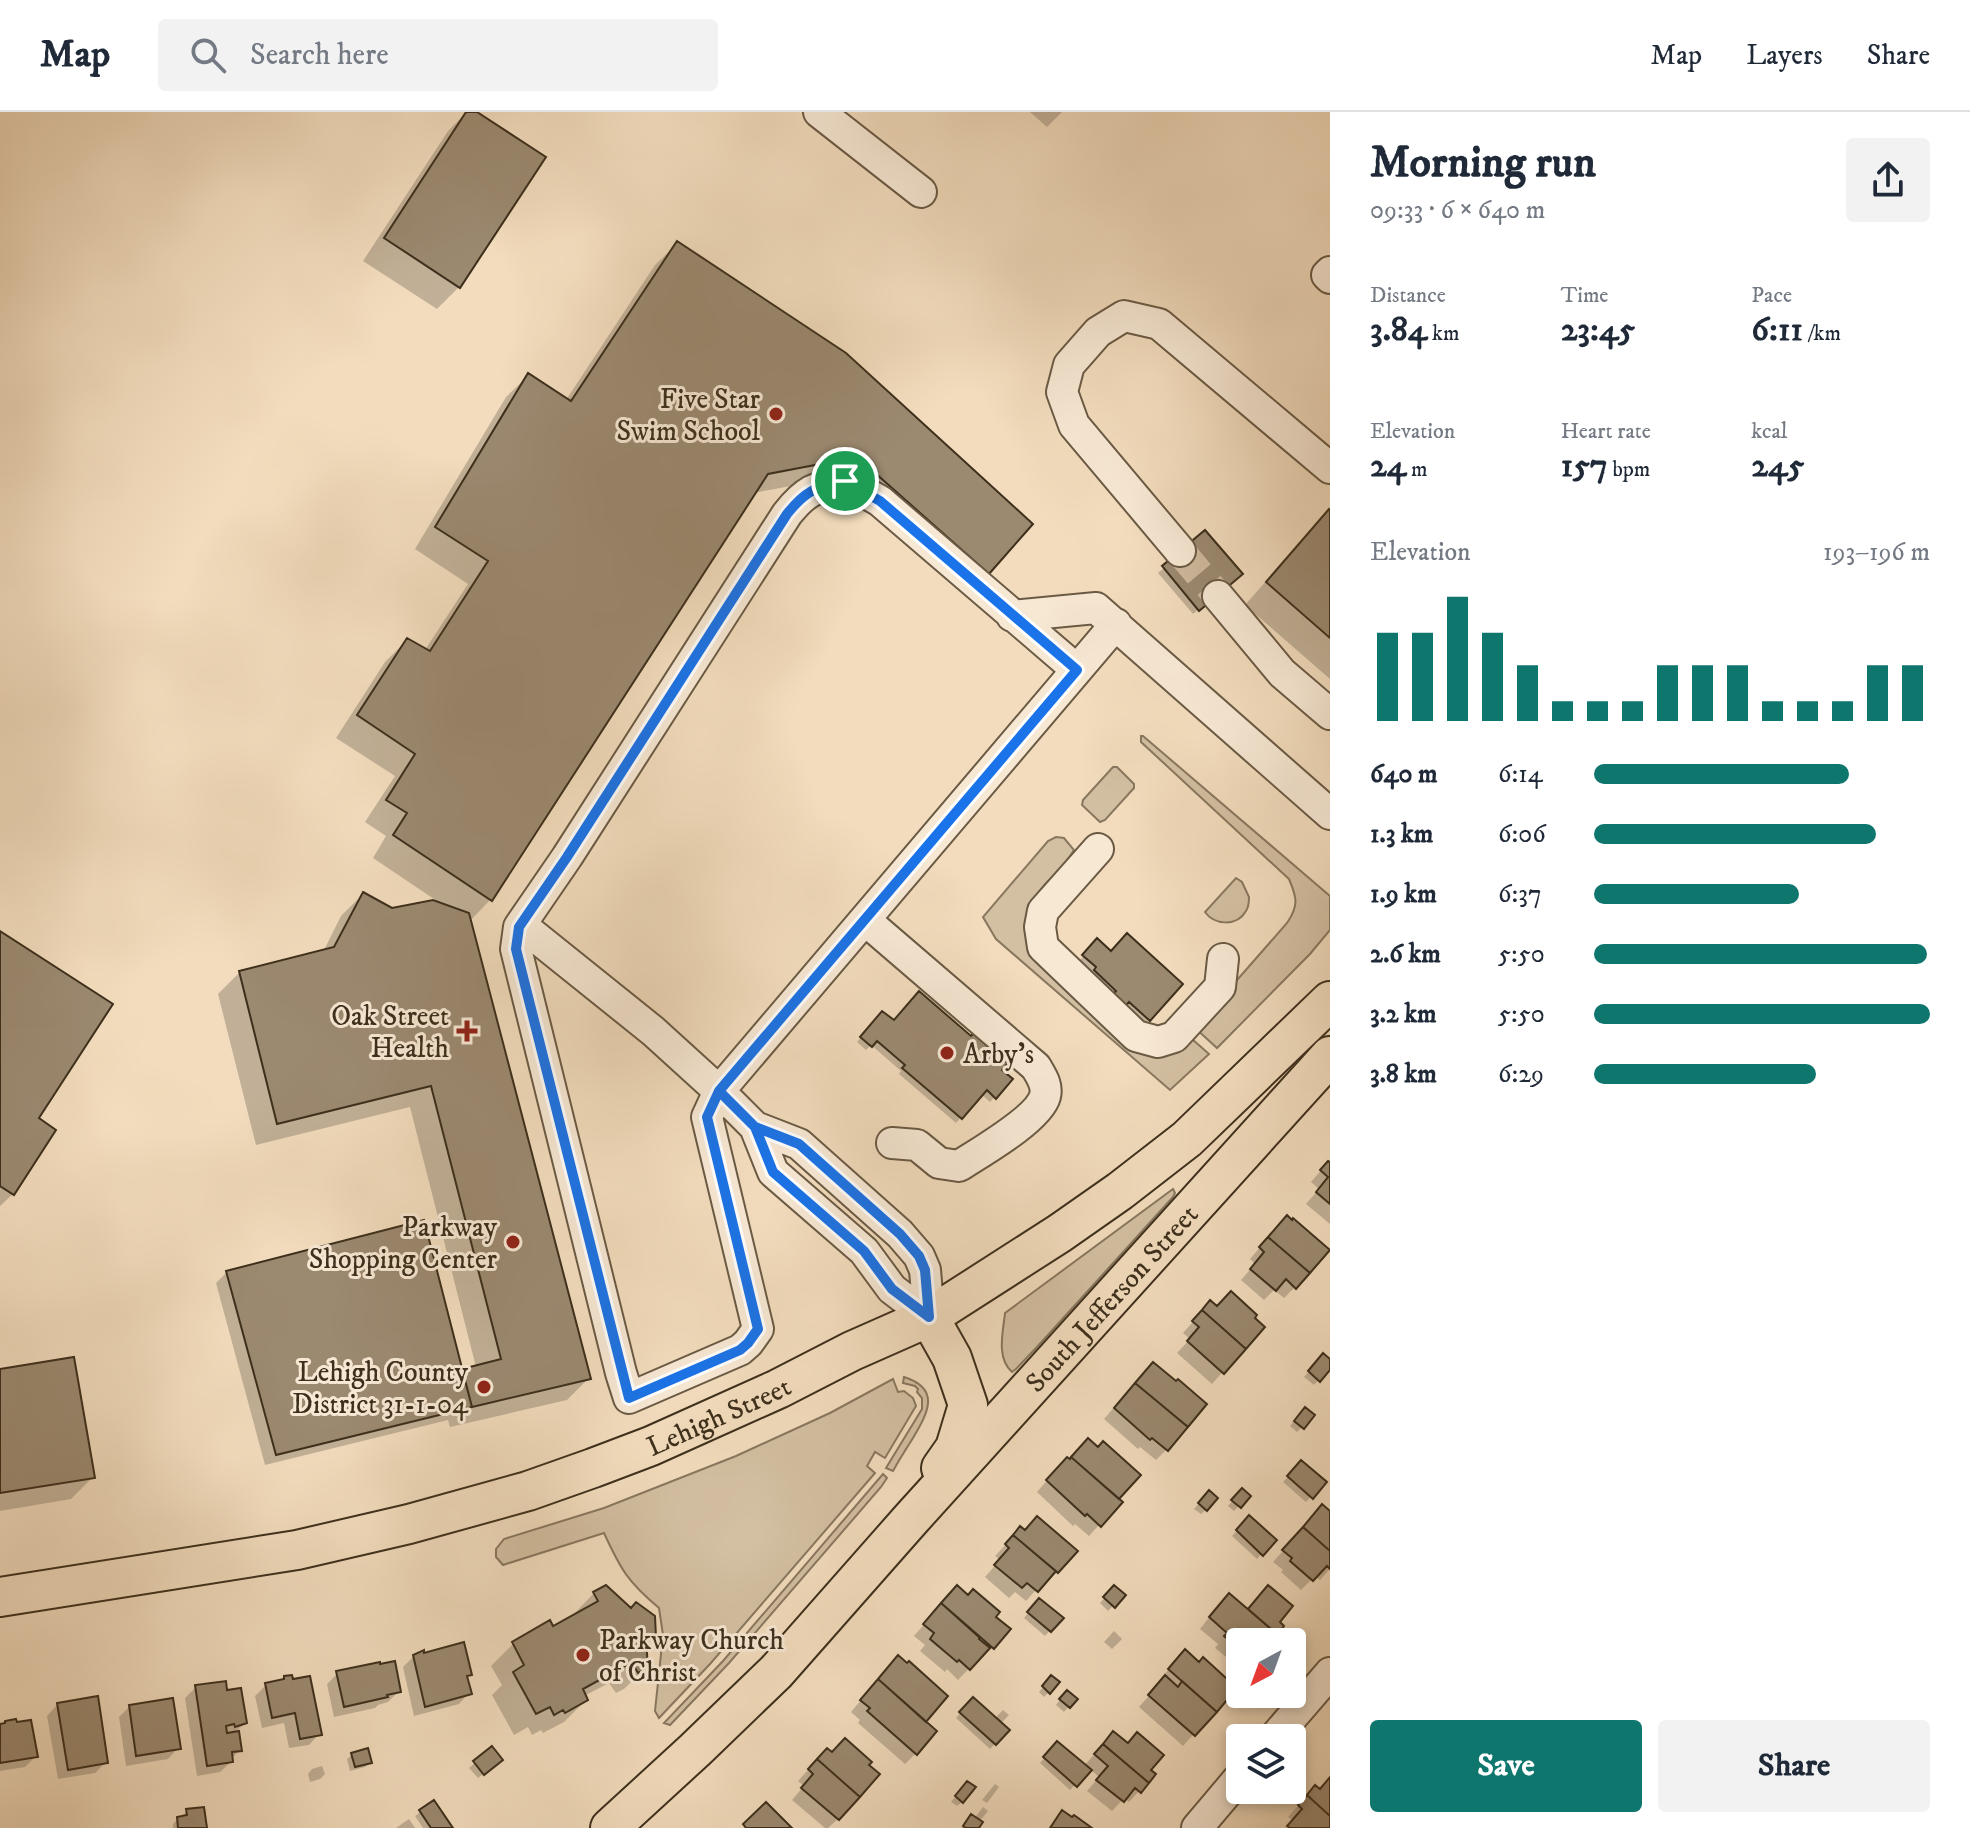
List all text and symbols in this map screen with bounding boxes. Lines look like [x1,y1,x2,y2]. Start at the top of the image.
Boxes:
search box [158,19,718,91]
text: Map [40,31,110,79]
icon: search [186,33,230,77]
text: Search here [250,37,389,74]
text: Map [1651,38,1702,73]
text: Layers [1746,38,1823,73]
text: Share [1867,38,1930,73]
text: Morning run [1370,136,1596,191]
button: share [1846,138,1930,222]
text: 09:33 · 6 × 640 m [1370,194,1545,227]
text: Distance [1370,282,1446,309]
text: Time [1561,282,1608,309]
text: Pace [1751,282,1792,309]
text: 3.84 [1370,309,1427,351]
text: 23:45 [1561,309,1635,351]
text: 6:11 [1751,309,1803,351]
text: km [1427,320,1459,347]
text: /km [1803,320,1841,347]
place label: Five Star Swim School [617,382,761,449]
marker: Five Star Swim School [767,405,785,423]
text: Elevation [1370,418,1455,445]
text: Heart rate [1561,418,1651,445]
text: kcal [1751,418,1787,445]
text: 24 [1370,445,1406,487]
text: 157 [1561,445,1608,487]
text: 245 [1751,445,1804,487]
pin [811,447,879,515]
text: m [1406,456,1428,483]
text: bpm [1608,456,1650,483]
icon: arrive [823,459,867,503]
text: Elevation [1370,536,1471,569]
text: 193–196 m [1823,536,1930,569]
text: 640 m [1370,758,1438,791]
text: 6:14 [1498,758,1543,791]
text: 1.3 km [1370,818,1433,851]
text: 6:06 [1498,818,1546,851]
text: 1.9 km [1370,878,1437,911]
text: 6:37 [1498,878,1542,911]
text: 2.6 km [1370,938,1441,971]
text: 5:50 [1498,938,1545,971]
text: 3.2 km [1370,998,1437,1031]
text: 5:50 [1498,998,1545,1031]
place label: Oak Street Health [331,999,449,1066]
marker: Oak Street Health [456,1020,478,1042]
place label: Arby's [963,1037,1034,1072]
marker: Arby's [938,1044,956,1062]
text: 3.8 km [1370,1058,1437,1091]
text: 6:29 [1498,1058,1544,1091]
street label: South Jefferson Street [1018,1198,1206,1400]
place label: Parkway Shopping Center [309,1210,498,1277]
marker: Parkway Shopping Center [504,1233,522,1251]
place label: Lehigh County District 31-1-04 [292,1355,469,1422]
street label: Lehigh Street [641,1369,797,1465]
marker: Lehigh County District 31-1-04 [475,1378,493,1396]
place label: Parkway Church of Christ [599,1623,784,1690]
north arrow [1226,1628,1306,1708]
map controls [1226,1628,1306,1804]
marker: Parkway Church of Christ [574,1646,592,1664]
button: Save [1370,1720,1642,1812]
button: Share [1658,1720,1930,1812]
button: layers [1226,1724,1306,1804]

